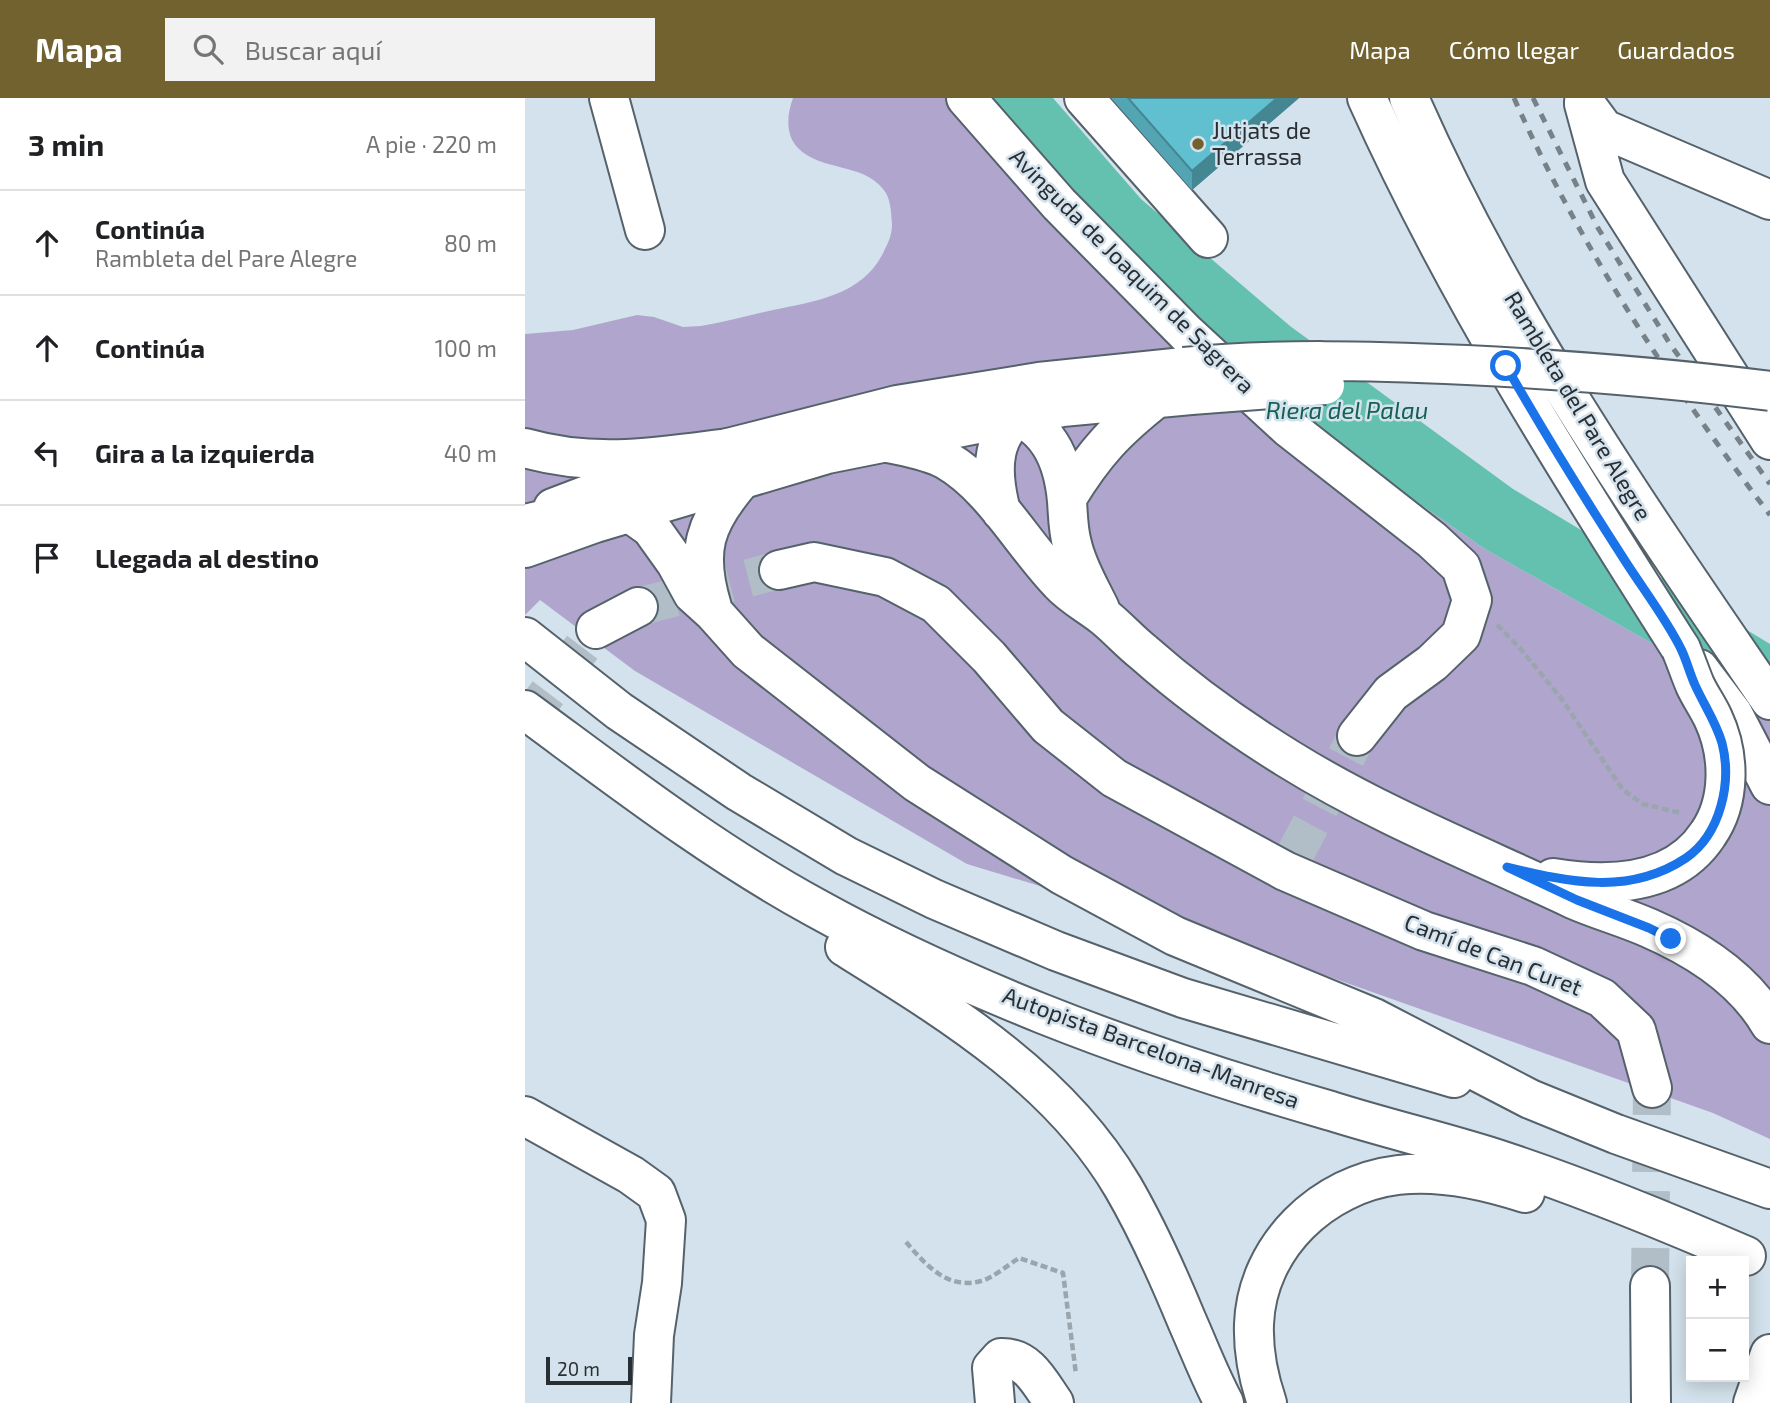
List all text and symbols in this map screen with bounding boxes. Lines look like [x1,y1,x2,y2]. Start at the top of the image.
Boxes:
search box [165,18,655,81]
text: Mapa [35,29,123,69]
icon: search [189,30,227,68]
text: Buscar aquí [245,34,382,65]
text: Mapa [1349,35,1411,64]
text: Cómo llegar [1449,35,1579,64]
text: Guardados [1617,35,1735,64]
place label: Jutjats de Terrassa [1212,116,1311,170]
text: 3 min [28,126,104,162]
text: A pie · 220 m [366,130,497,158]
marker: Jutjats de Terrassa [1190,136,1206,152]
street label: Avinguda de Joaquim de Sagrera [1004,142,1261,399]
text: Continúa [95,213,205,244]
icon: ahead [28,224,66,262]
text: 80 m [444,229,497,257]
text: Rambleta del Pare Alegre [95,244,357,272]
street label: Rambleta del Pare Alegre [1499,286,1658,525]
icon: ahead [28,329,66,367]
text: Continúa [95,332,205,363]
text: 100 m [435,334,497,362]
route start [1490,350,1521,381]
water label: Riera del Palau [1266,395,1428,424]
icon: left [28,434,66,472]
text: Gira a la izquierda [95,437,315,468]
text: 40 m [444,439,497,467]
icon: arrive [28,539,66,577]
text: Llegada al destino [95,542,319,573]
street label: Camí de Can Curet [1401,907,1586,1001]
route end [1655,923,1686,954]
street label: Autopista Barcelona-Manresa [999,980,1304,1114]
map controls [1686,1256,1749,1382]
button: + [1686,1256,1749,1319]
button: − [1686,1319,1749,1382]
scale bar [546,1354,632,1386]
text: 20 m [557,1357,600,1380]

